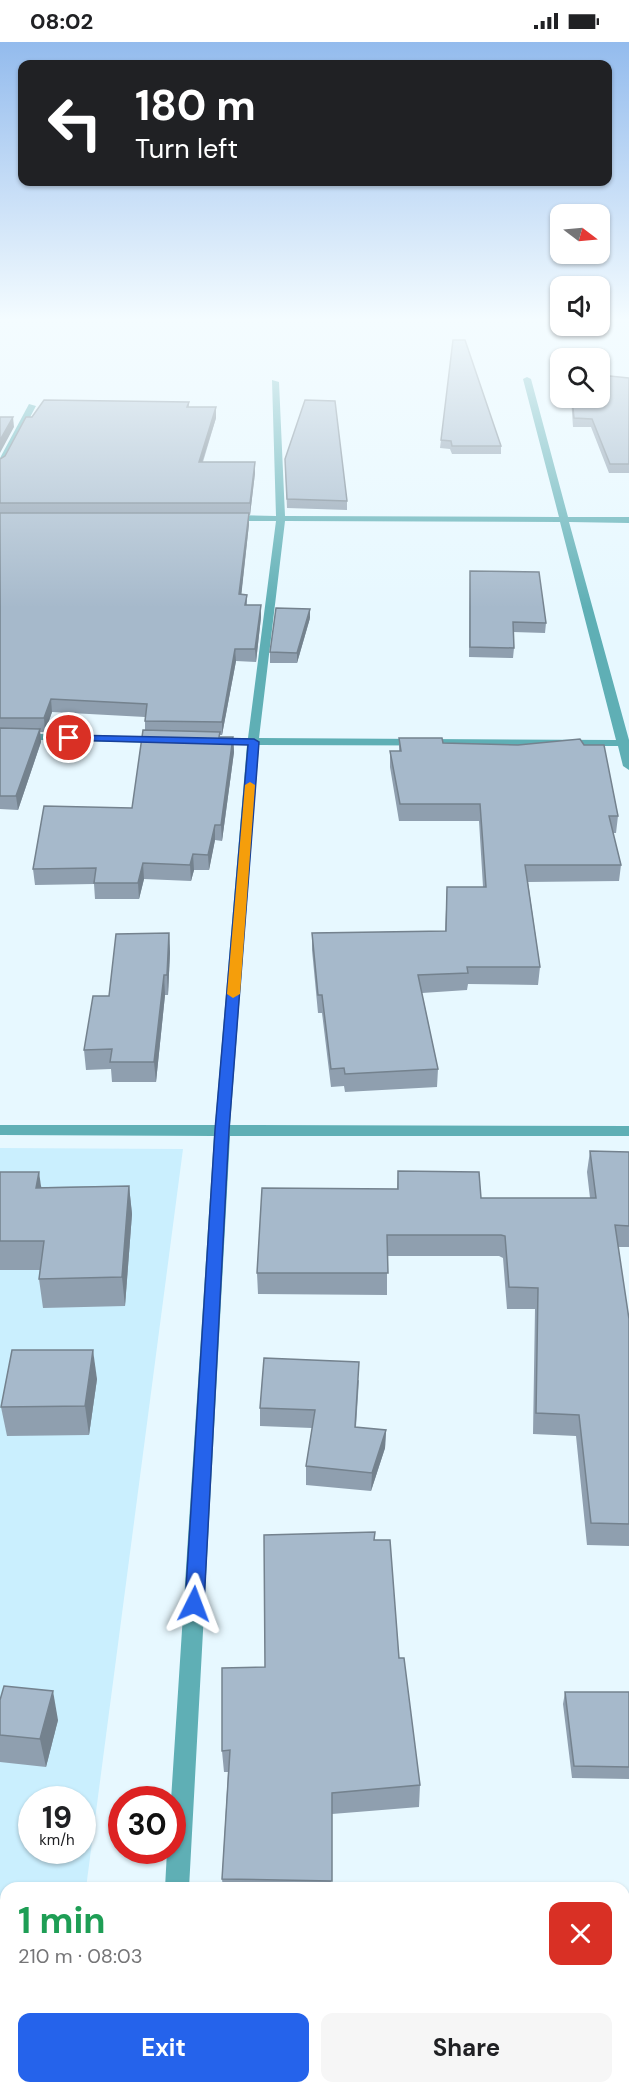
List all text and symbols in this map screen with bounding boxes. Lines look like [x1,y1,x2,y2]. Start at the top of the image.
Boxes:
text: 08:02 [30,7,93,36]
text: 180 m [135,78,256,133]
icon: left [36,84,114,162]
text: Turn left [135,131,238,166]
north arrow [550,204,610,264]
map controls [550,204,610,408]
button: sound [550,276,610,336]
button: search [550,348,610,408]
pin [43,712,94,763]
icon: arrive [52,721,85,754]
position arrow [162,1572,226,1636]
speed limit sign: 30 [108,1786,186,1864]
text: 19 [42,1798,72,1837]
text: km/h [39,1830,75,1850]
text: 1 min [18,1897,106,1944]
button: close [549,1902,612,1965]
text: 210 m · 08:03 [18,1943,143,1969]
button: Exit [18,2013,309,2082]
button: Share [321,2013,612,2082]

